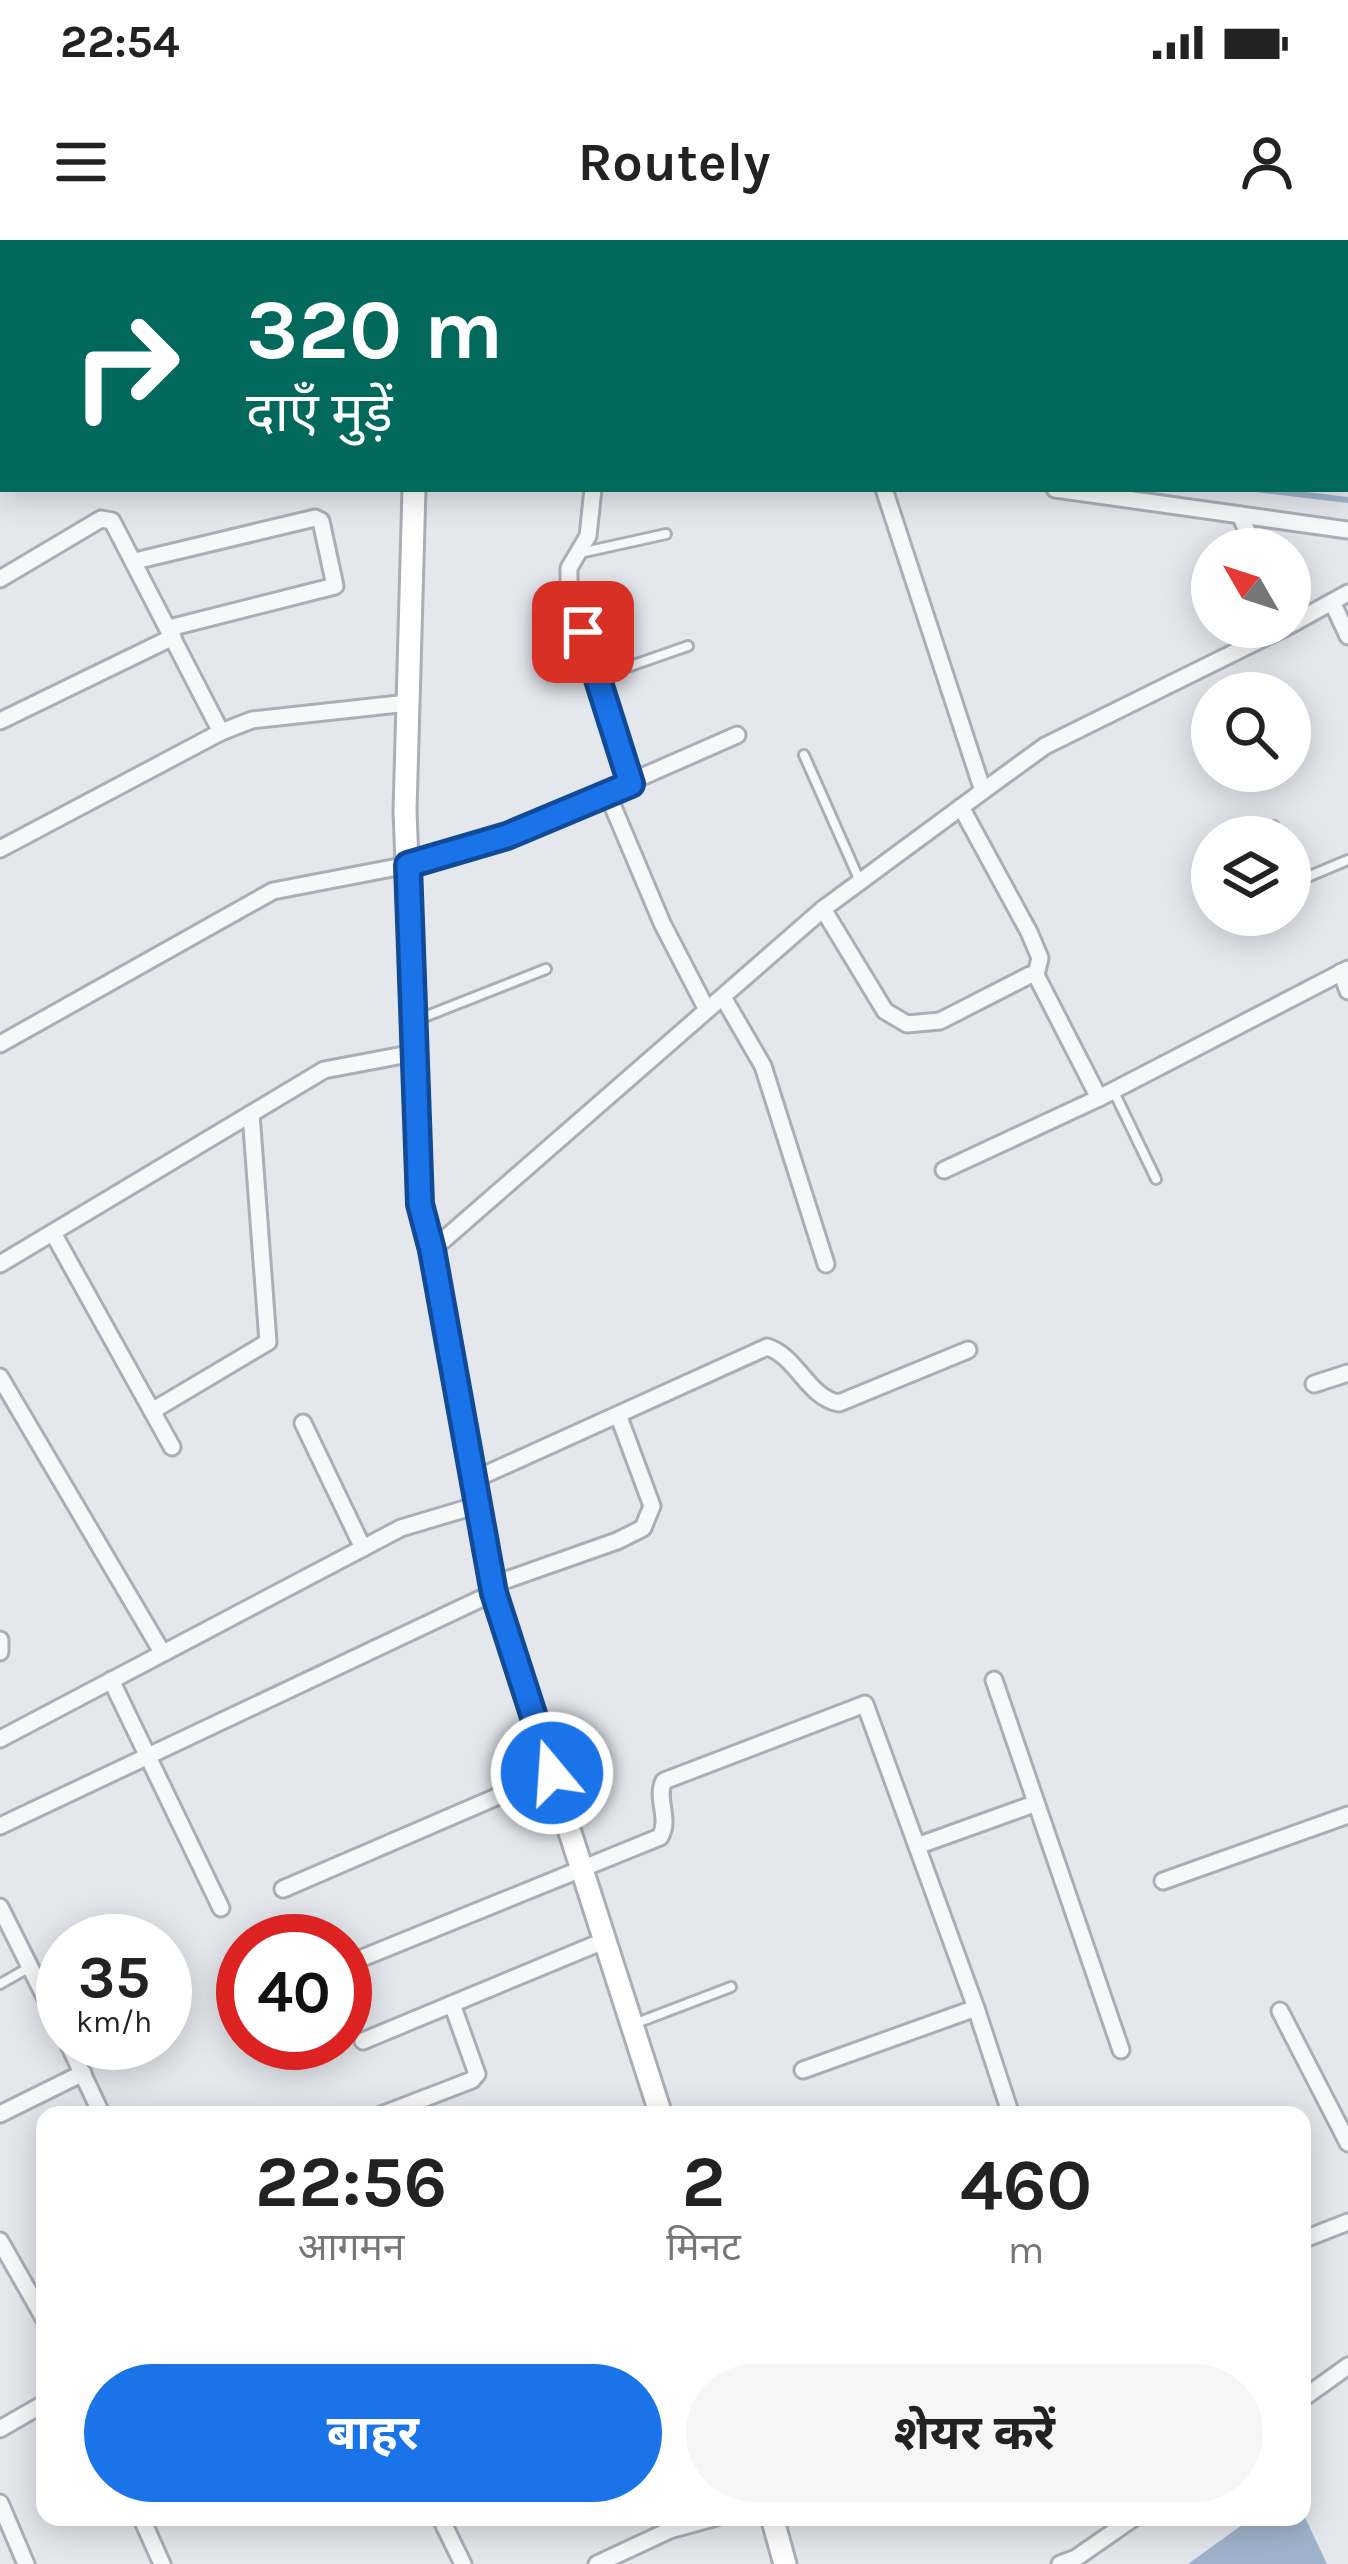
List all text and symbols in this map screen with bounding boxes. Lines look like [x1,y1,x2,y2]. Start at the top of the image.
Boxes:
text: 22:54 [60,16,180,68]
icon: menu [48,129,114,195]
icon: person [1234,129,1300,195]
text: Routely [578,130,770,194]
text: 320 m [246,281,503,379]
icon: right [48,288,204,444]
text: दाएँ मुड़ें [246,381,393,445]
north arrow [1191,528,1311,648]
map controls [1191,528,1311,936]
pin [532,581,634,683]
icon: arrive [550,599,616,665]
button: search [1191,672,1311,792]
button: layers [1191,816,1311,936]
position arrow [489,1710,615,1836]
speed limit sign: 40 [216,1914,372,2070]
text: 35 [78,1942,150,2012]
text: km/h [76,2004,152,2040]
text: 22:56 [255,2140,447,2224]
text: 2 [682,2140,725,2224]
text: 460 [960,2143,1092,2227]
text: आगमन [298,2224,404,2270]
text: मिनट [666,2224,741,2270]
text: m [1008,2227,1044,2273]
button: बाहर [84,2364,662,2502]
button: शेयर करें [686,2364,1263,2502]

